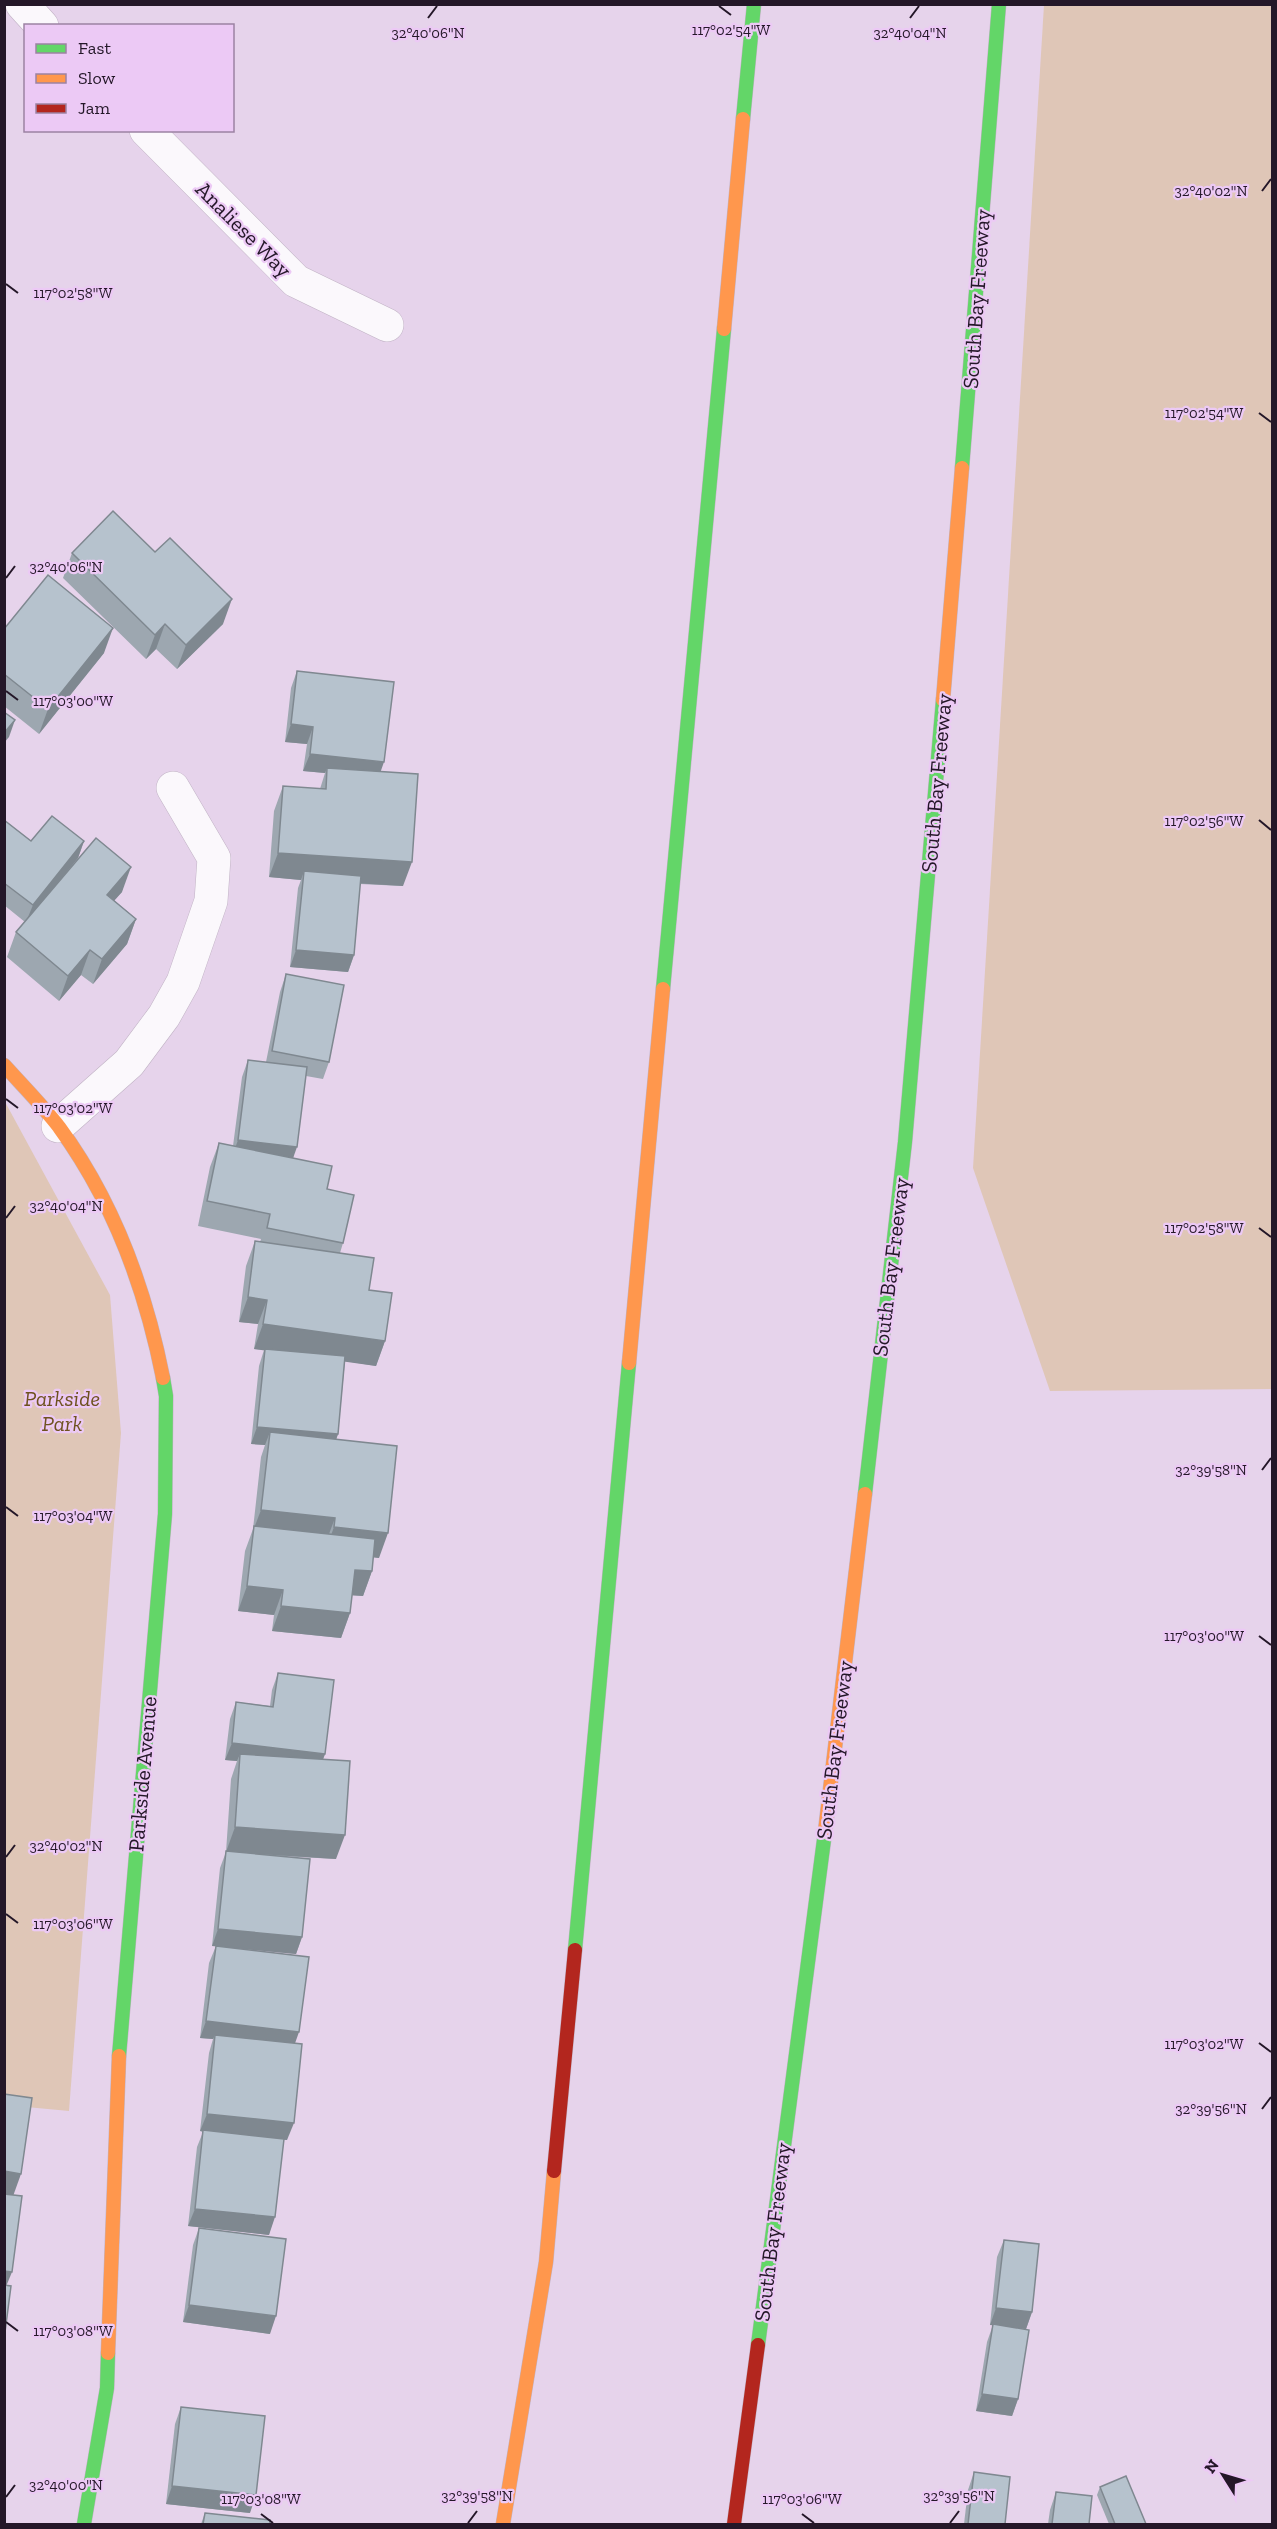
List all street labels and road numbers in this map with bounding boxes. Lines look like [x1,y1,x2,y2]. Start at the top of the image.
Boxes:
street label: Analiese Way [190,176,298,284]
street label: South Bay Freeway [957,208,996,390]
street label: South Bay Freeway [915,691,958,874]
street label: South Bay Freeway [866,1175,915,1358]
street label: South Bay Freeway [810,1658,859,1841]
street label: Parkside Avenue [122,1695,163,1853]
street label: South Bay Freeway [748,2140,797,2323]

